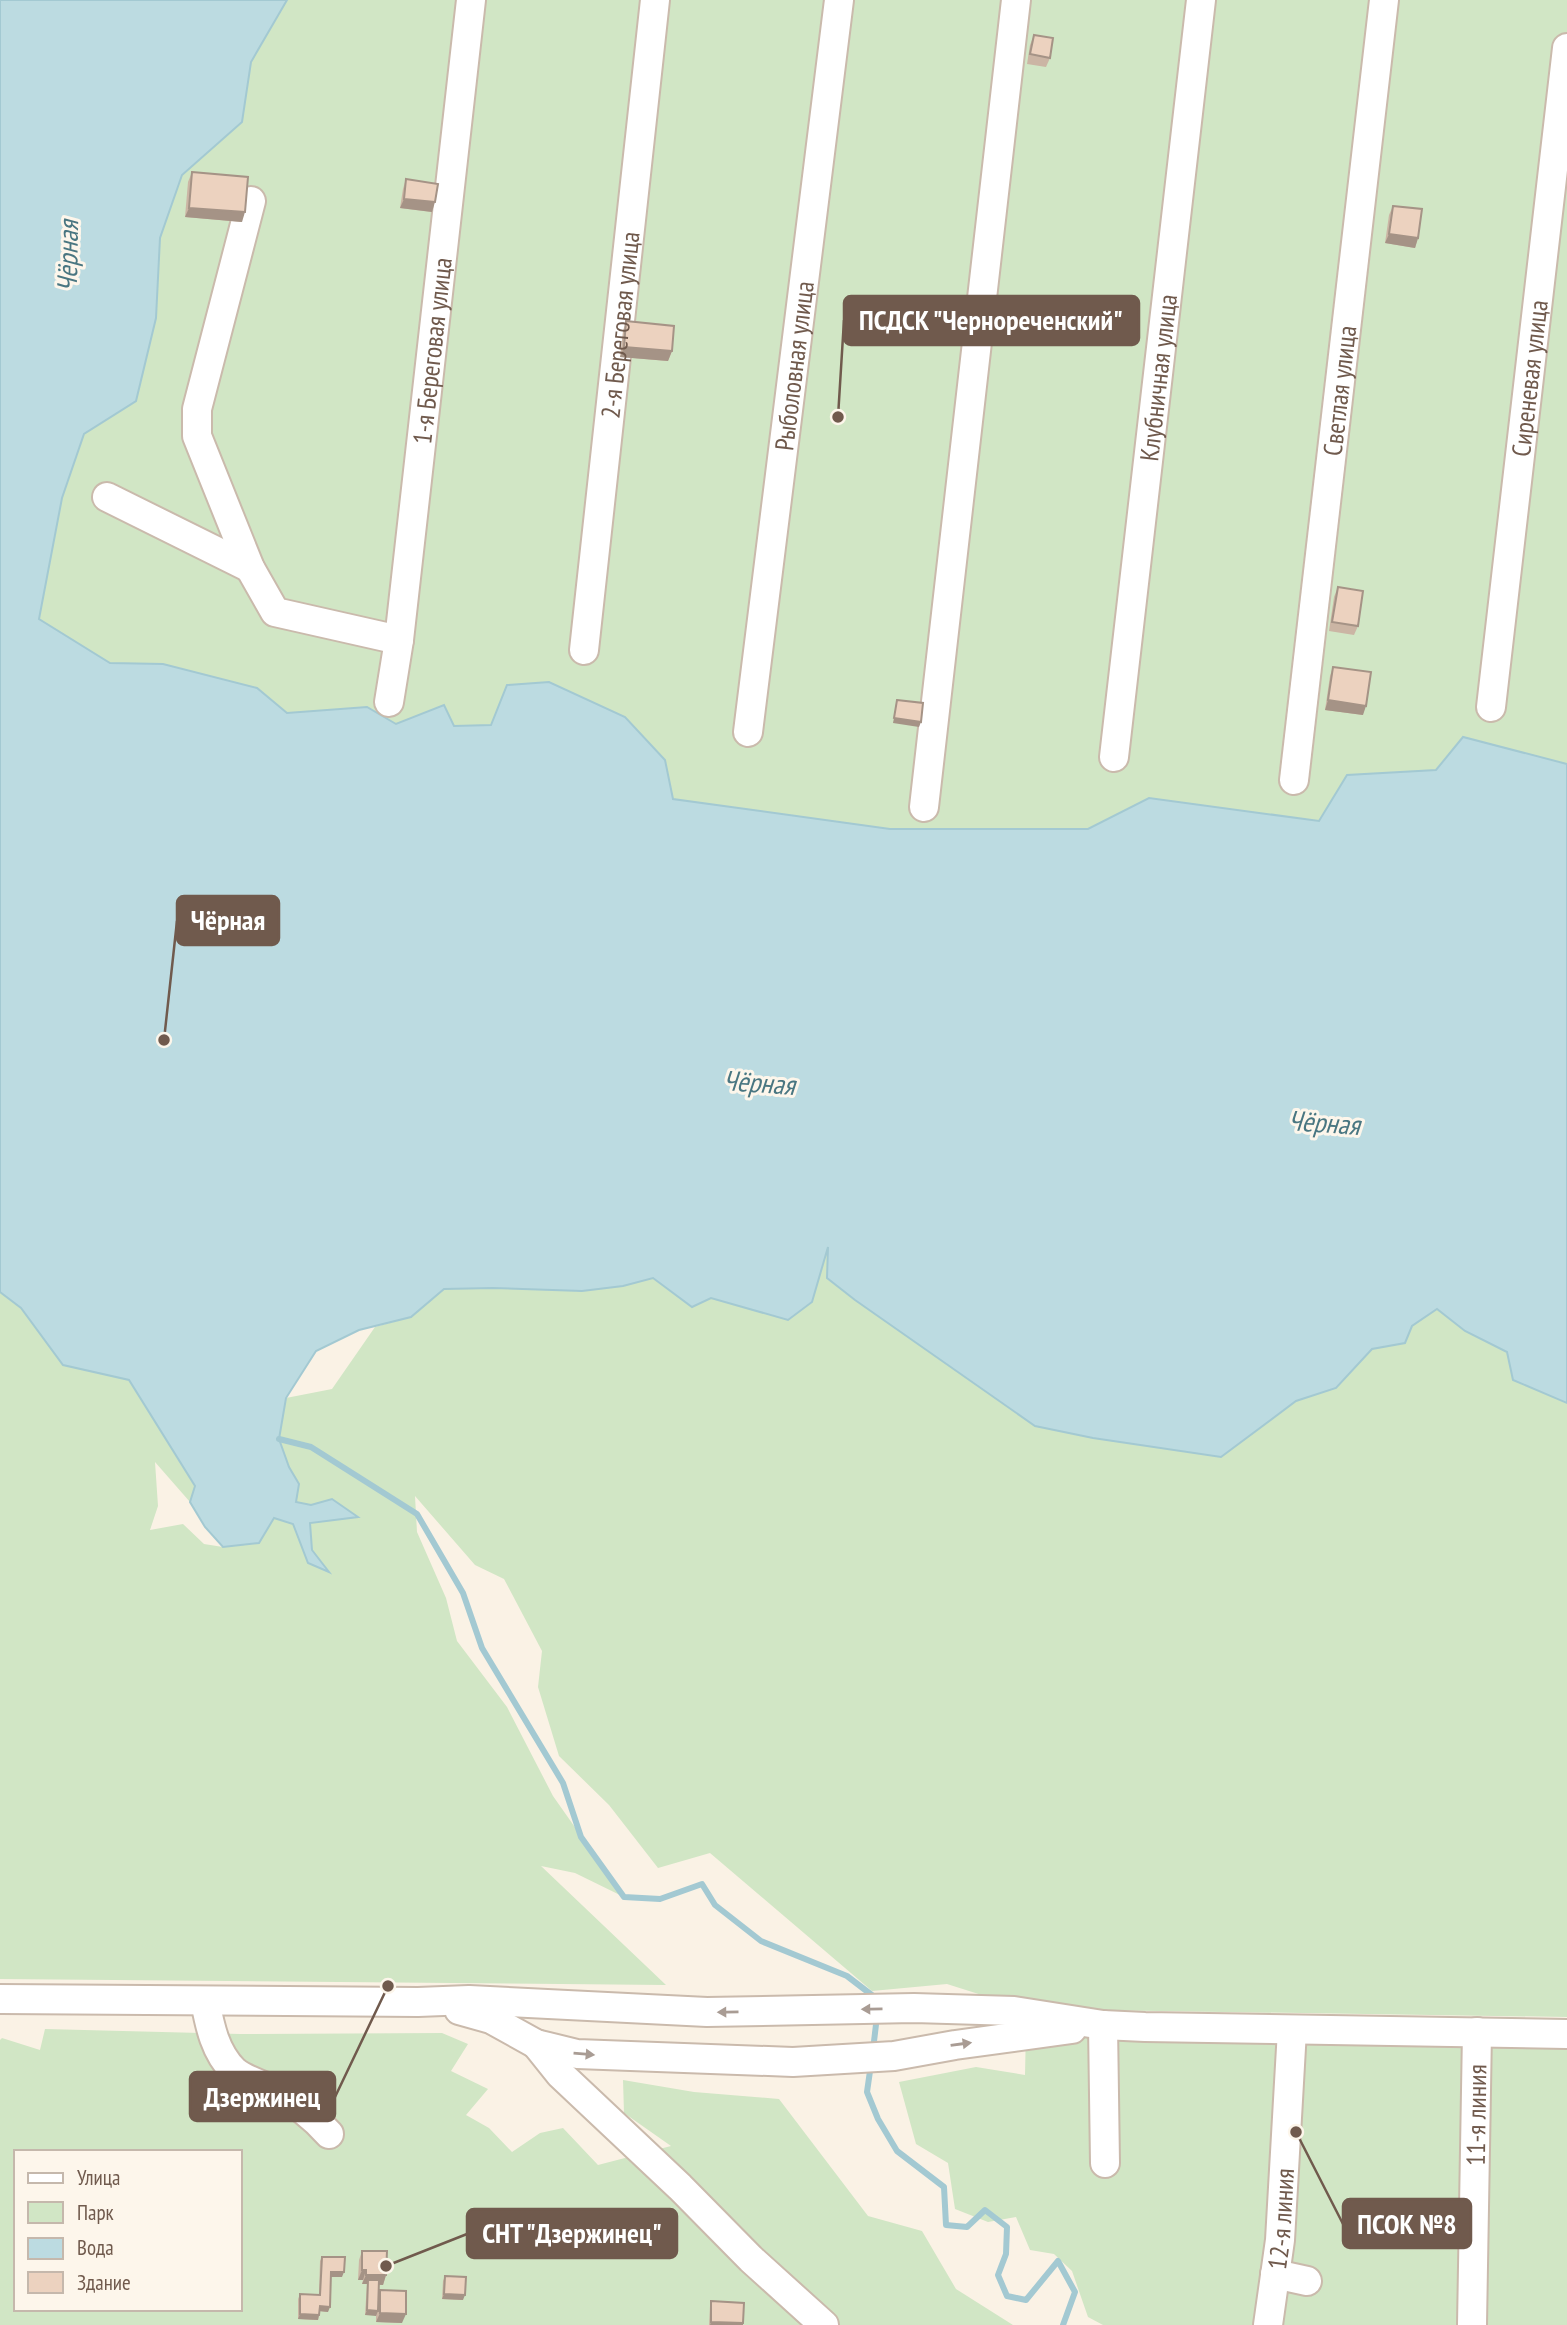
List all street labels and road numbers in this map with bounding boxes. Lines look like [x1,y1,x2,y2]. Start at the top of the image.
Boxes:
street label: 2-я Береговая улица [593,230,646,420]
street label: 1-я Береговая улица [405,256,458,446]
street label: Рыболовная улица [767,279,820,452]
street label: Клубничная улица [1132,292,1184,463]
street label: Сиреневая улица [1504,298,1554,458]
street label: Светлая улица [1315,324,1363,457]
street label: 11-я линия [1458,2064,1493,2166]
street label: 12-я линия [1260,2167,1301,2272]

